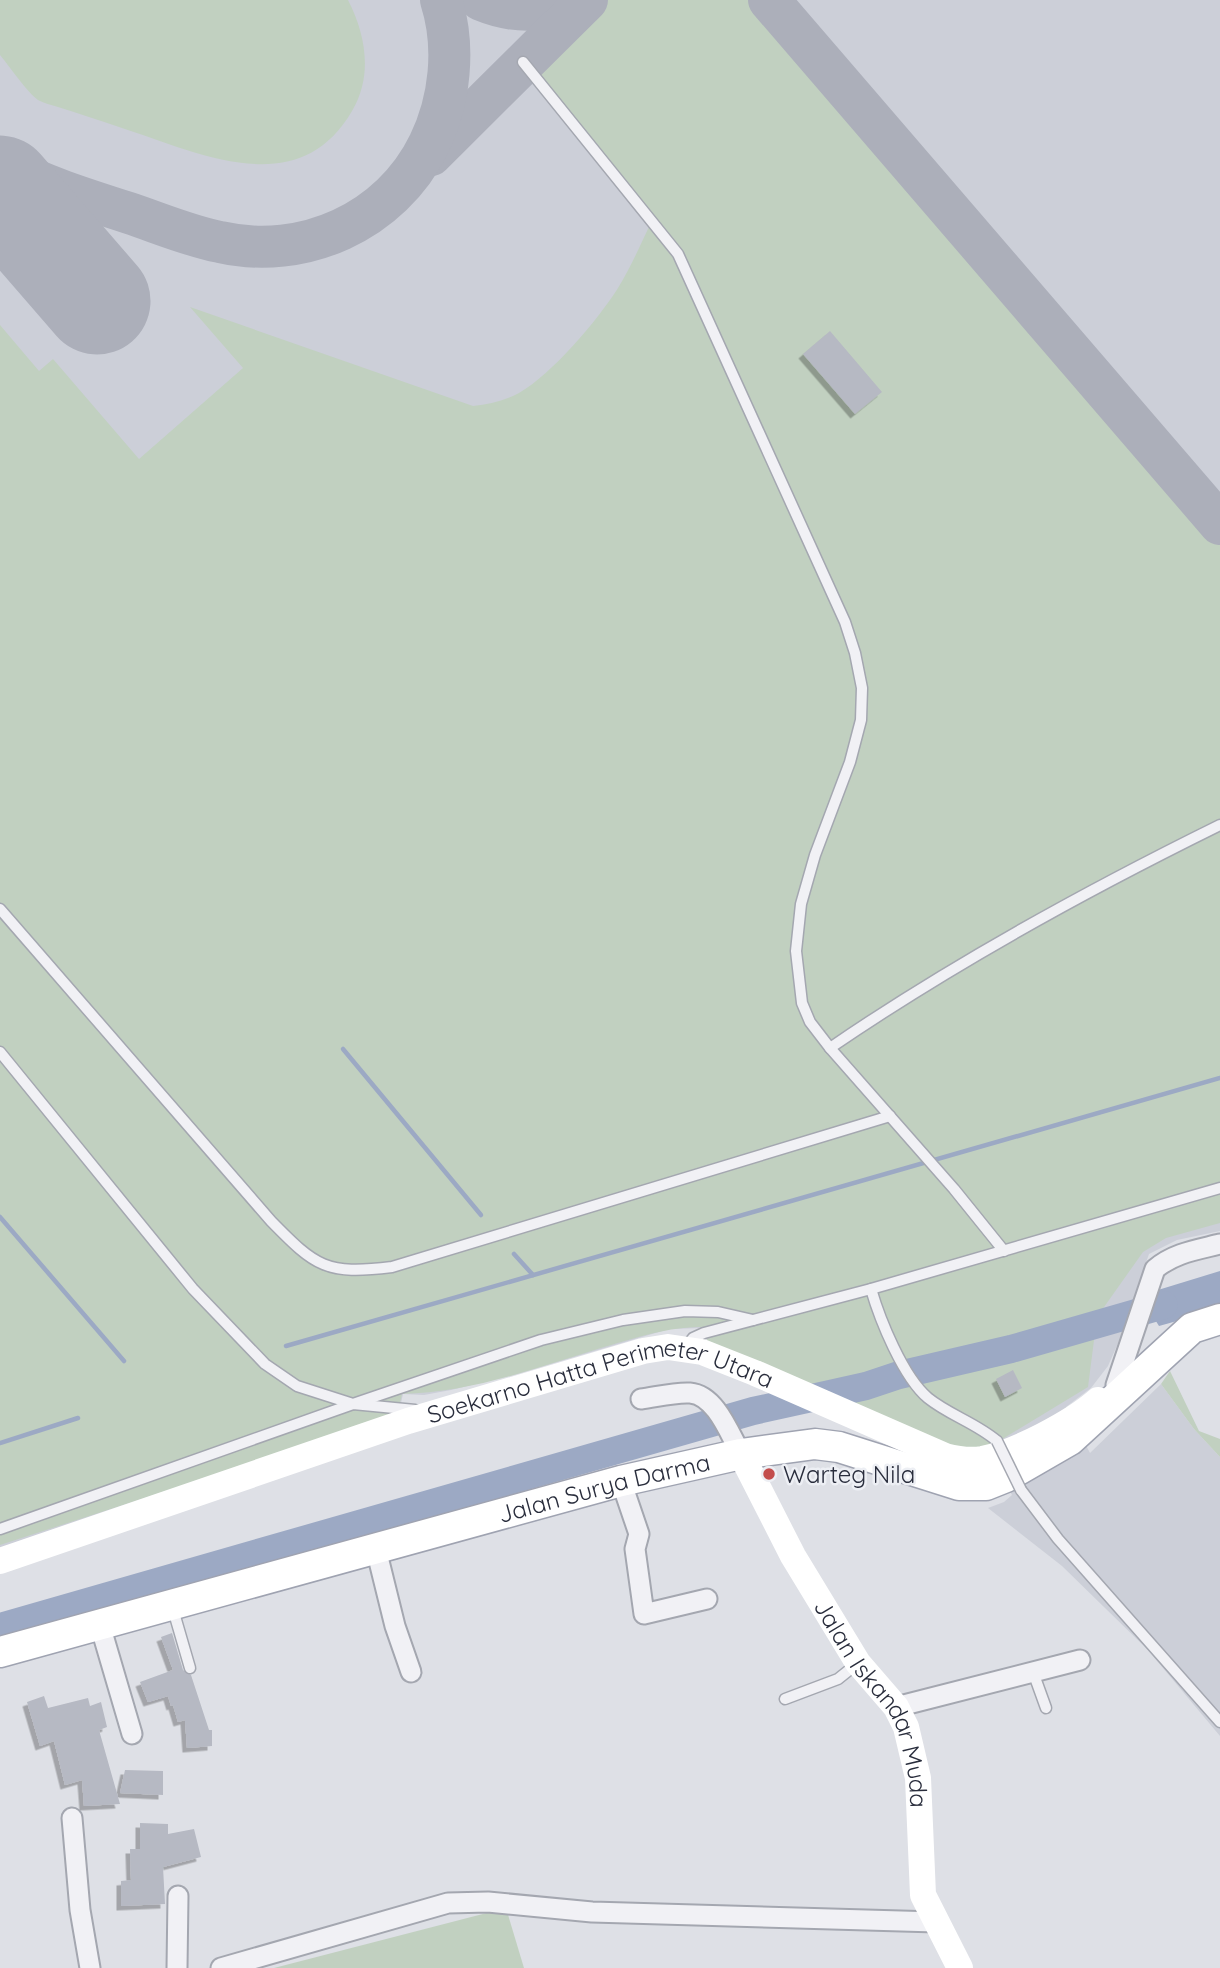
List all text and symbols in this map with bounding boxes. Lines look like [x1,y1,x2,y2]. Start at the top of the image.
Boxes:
street label: Soekarno Hatta Perimeter Utara [423,1332,778,1430]
street label: Jalan Surya Darma [495,1446,713,1529]
place label: Warteg Nila [783,1459,915,1489]
marker: Warteg Nila [761,1466,777,1482]
street label: Jalan Iskandar Muda [808,1594,934,1808]

